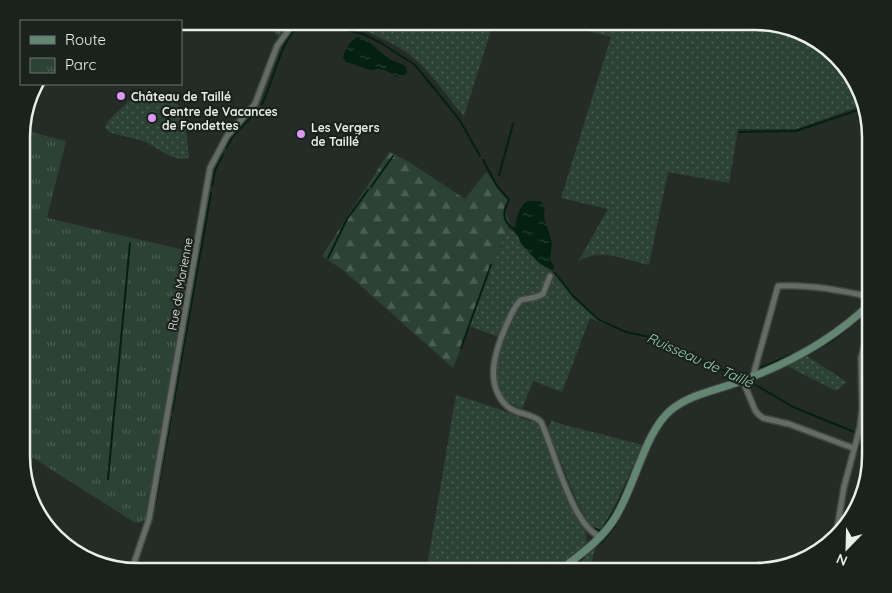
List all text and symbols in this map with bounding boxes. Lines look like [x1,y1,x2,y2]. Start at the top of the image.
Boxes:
legend [20,20,182,85]
text: Route [65,30,106,49]
text: Parc [65,55,96,74]
place label: Château de Taillé [131,89,231,104]
marker: Château de Taillé [115,90,127,102]
place label: Centre de Vacances de Fondettes [162,104,278,133]
marker: Centre de Vacances de Fondettes [146,112,158,124]
place label: Les Vergers de Taillé [311,120,380,149]
marker: Les Vergers de Taillé [295,128,307,140]
street label: Rue de Morienne [164,236,196,332]
water label: Ruisseau de Taillé [644,329,757,392]
north arrow [822,523,872,573]
text: N [834,550,850,570]

